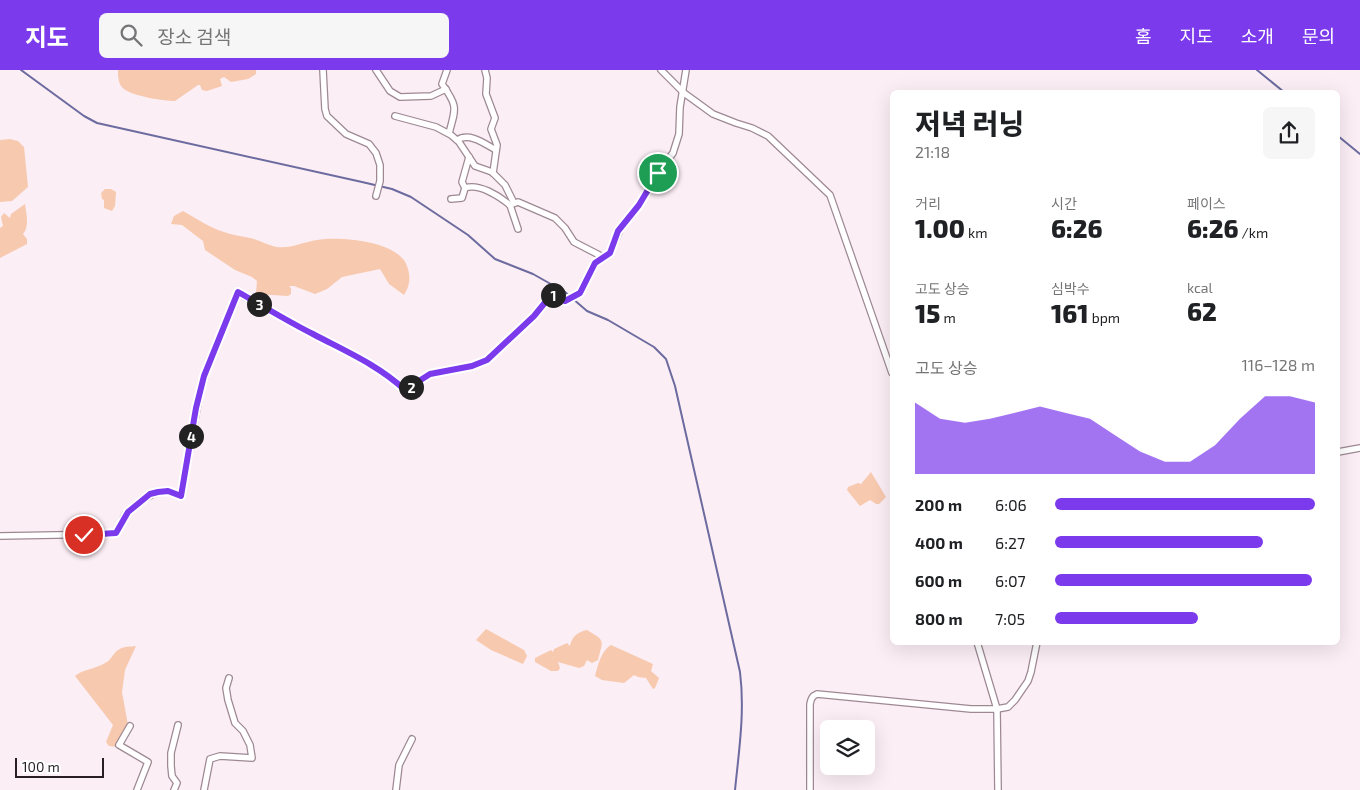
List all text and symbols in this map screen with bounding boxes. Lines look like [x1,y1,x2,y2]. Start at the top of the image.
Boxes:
search box [99,13,449,58]
icon: search [117,21,145,49]
text: 지도 [25,22,69,51]
text: 장소 검색 [157,25,231,48]
text: 홈 [1135,25,1152,47]
text: 지도 [1180,25,1213,47]
text: 소개 [1241,25,1274,47]
text: 문의 [1302,25,1335,47]
text: 저녁 러닝 [915,106,1024,140]
button: share [1263,107,1315,159]
text: 21:18 [915,142,950,161]
pin [637,152,679,194]
icon: arrive [644,159,672,187]
text: 거리 [915,195,941,212]
text: 시간 [1051,195,1077,212]
text: 페이스 [1187,195,1226,212]
text: 1.00 [915,213,965,243]
text: 6:26 [1051,213,1102,243]
text: 6:26 [1187,213,1238,243]
text: km [965,224,987,241]
text: /km [1238,224,1268,241]
text: kcal [1187,279,1213,296]
text: 고도 상승 [915,280,970,297]
text: 심박수 [1051,280,1090,297]
pin: 1 [540,282,566,308]
text: 1 [550,287,557,304]
pin: 3 [246,292,272,316]
text: 3 [256,296,263,313]
text: 62 [1187,296,1217,326]
text: 15 [915,298,940,328]
text: 161 [1051,298,1089,328]
text: m [940,309,956,326]
text: bpm [1089,309,1120,326]
text: 116–128 m [1241,355,1315,374]
text: 고도 상승 [915,358,977,377]
pin: 2 [398,374,424,400]
text: 2 [407,379,416,396]
pin: 4 [178,424,204,448]
text: 4 [187,428,196,445]
text: 200 m [915,495,962,514]
text: 6:06 [995,495,1027,514]
pin [63,514,105,556]
icon: check [70,521,98,549]
text: 400 m [915,533,963,552]
text: 6:27 [995,533,1025,552]
text: 600 m [915,571,962,590]
text: 6:07 [995,571,1026,590]
text: 800 m [915,609,963,628]
text: 7:05 [995,609,1025,628]
map controls [820,720,875,775]
button: layers [820,720,875,775]
scale bar [15,755,104,778]
text: 100 m [22,758,60,775]

